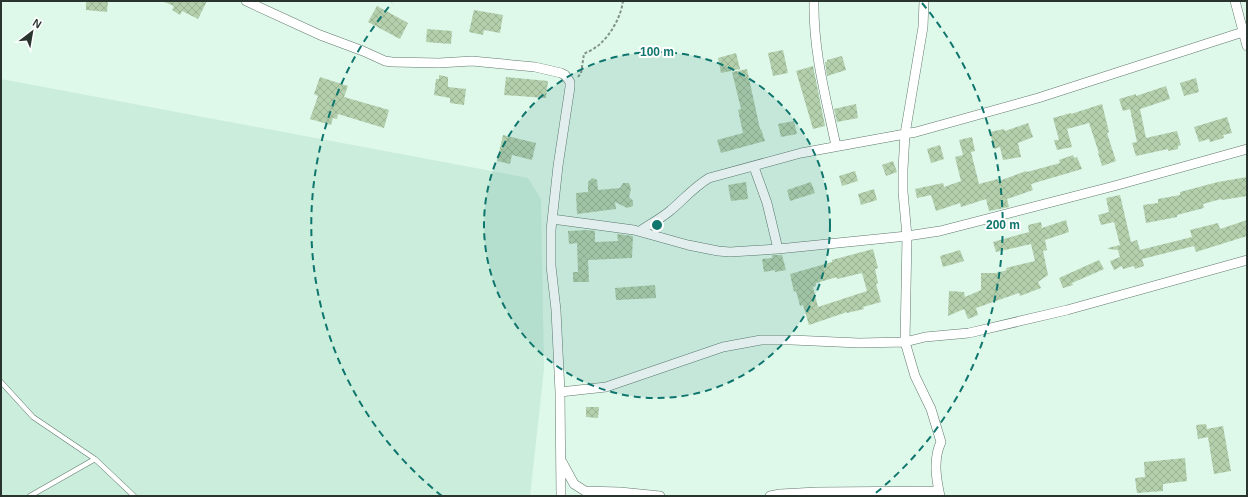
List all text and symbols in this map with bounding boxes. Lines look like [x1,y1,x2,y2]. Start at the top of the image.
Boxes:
north arrow [12,12,52,52]
text: N [31,16,44,31]
text: 100 m [640,45,674,59]
centre of rings [650,218,664,232]
text: 200 m [986,218,1020,232]

